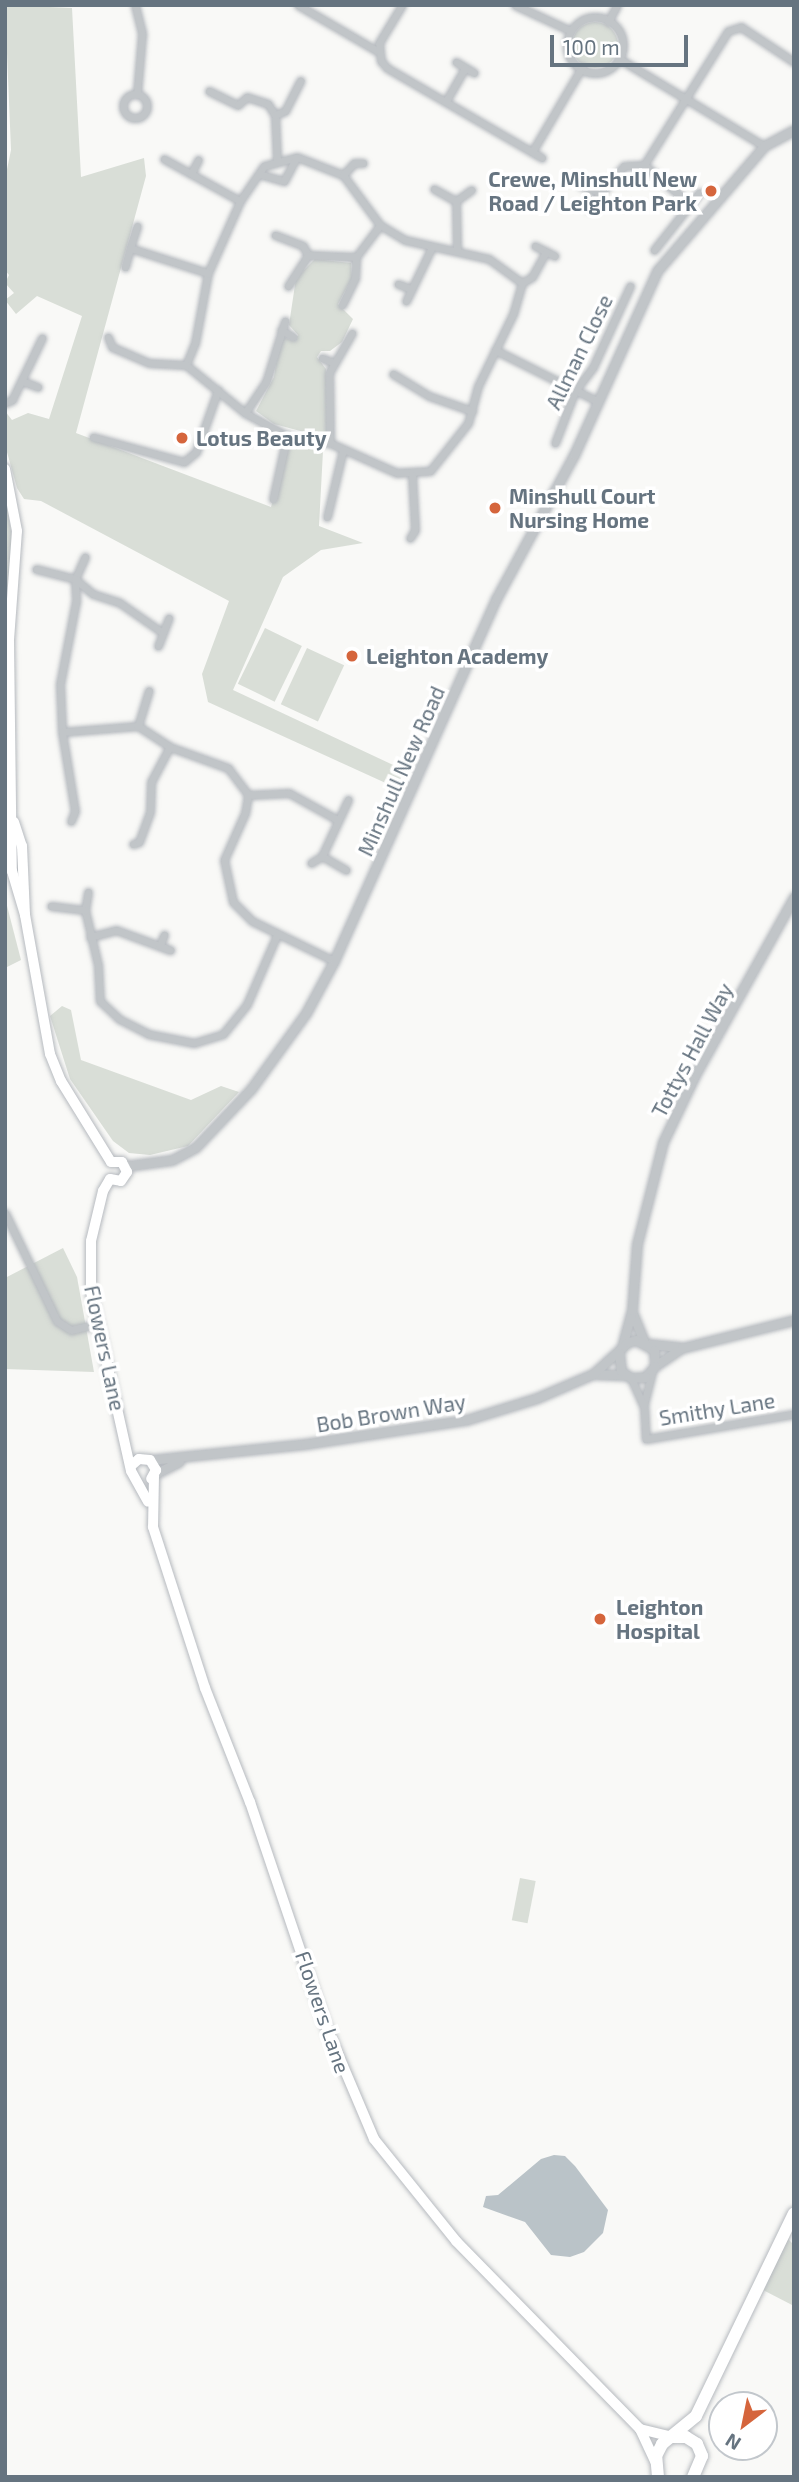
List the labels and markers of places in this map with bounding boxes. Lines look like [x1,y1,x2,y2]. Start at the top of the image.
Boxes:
place label: Crewe, Minshull New Road / Leighton Park [488,166,697,216]
marker: Crewe, Minshull New Road / Leighton Park [703,183,719,199]
place label: Lotus Beauty [196,425,327,451]
marker: Lotus Beauty [174,430,190,446]
place label: Minshull Court Nursing Home [509,483,656,533]
marker: Minshull Court Nursing Home [487,500,503,516]
place label: Leighton Academy [366,643,549,669]
marker: Leighton Academy [344,648,360,664]
place label: Leighton Hospital [616,1594,703,1644]
marker: Leighton Hospital [590,1609,610,1629]

